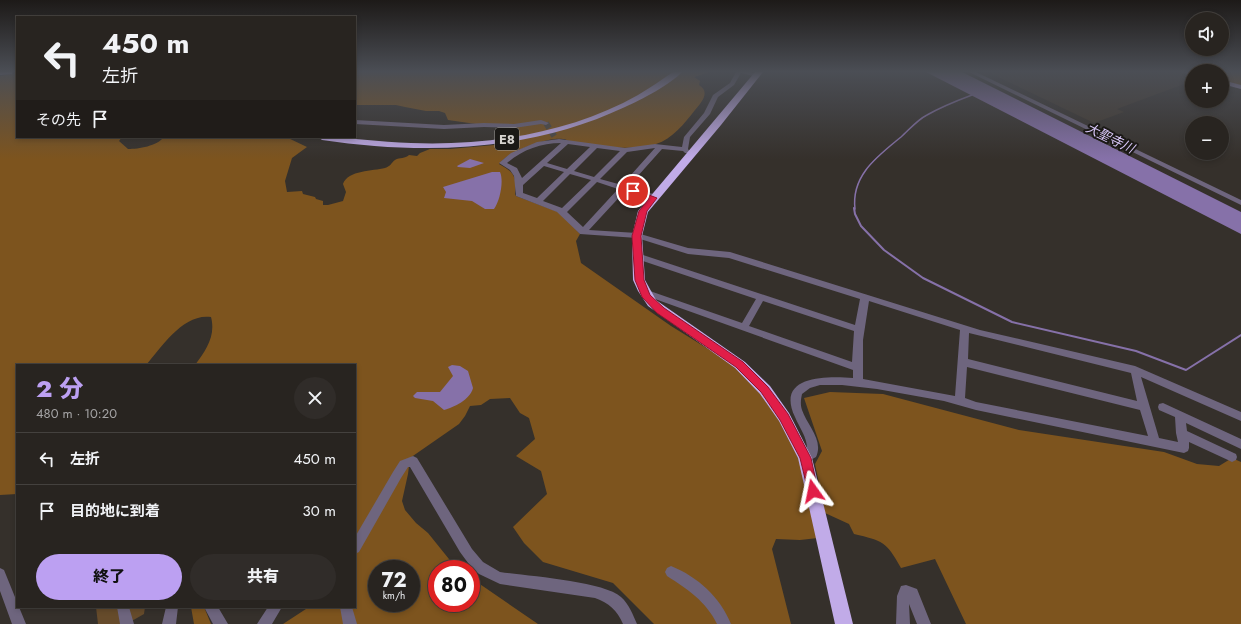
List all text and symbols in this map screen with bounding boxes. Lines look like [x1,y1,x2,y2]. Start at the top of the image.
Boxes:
map controls [1185,12,1229,160]
button: sound [1185,12,1229,56]
text: 450 m [102,23,190,64]
icon: left [36,32,88,84]
text: 左折 [102,63,138,89]
button: + [1185,64,1229,108]
icon: arrive [89,108,111,130]
text: その先 [36,109,81,131]
button: − [1185,116,1229,160]
water label: 大聖寺川 [1082,118,1139,159]
road number: E8 [495,128,519,150]
pin [616,174,650,208]
icon: arrive [622,180,644,202]
text: 2 分 [36,371,84,406]
button: close [294,377,336,419]
text: 480 m · 10:20 [36,404,117,423]
icon: left [36,448,58,470]
text: 左折 [70,448,100,470]
text: 450 m [294,448,336,470]
position arrow [792,470,834,512]
icon: arrive [36,500,58,522]
text: 目的地に到着 [70,500,160,522]
text: 30 m [303,500,336,522]
button: 終了 [36,554,182,600]
button: 共有 [190,554,336,600]
speed limit sign: 80 [428,560,480,612]
text: 72 [381,566,407,595]
text: km/h [383,588,405,603]

